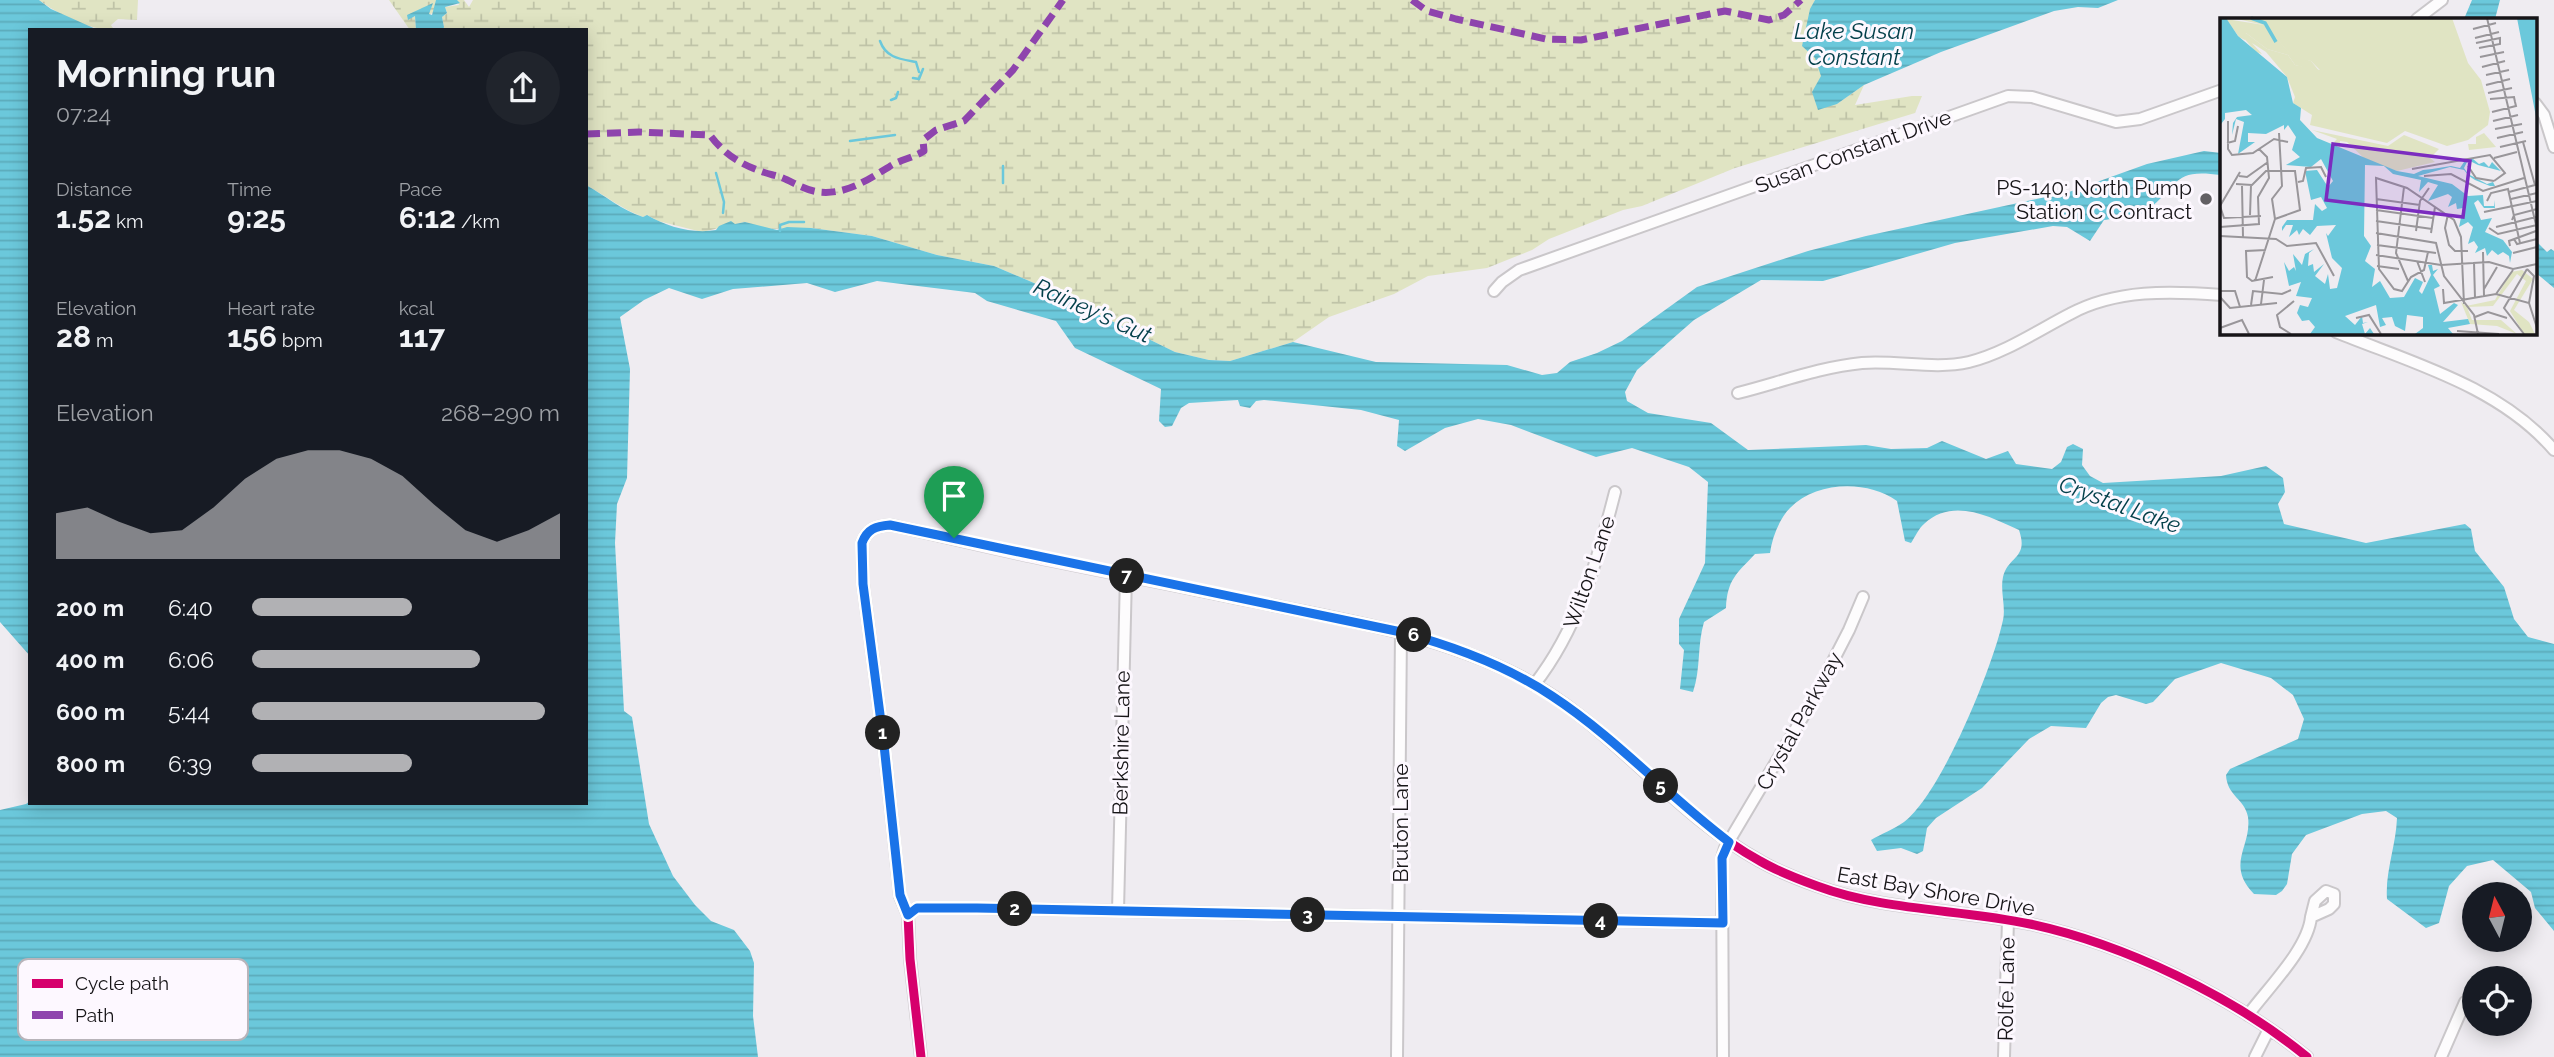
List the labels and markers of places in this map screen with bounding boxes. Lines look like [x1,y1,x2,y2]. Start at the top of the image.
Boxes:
place label: PS-140; North Pump Station C Contract [1996,175,2192,224]
marker: PS-140; North Pump Station C Contract [2198,191,2214,207]
pin [924,466,984,538]
pin: 7 [1110,558,1144,594]
pin: 6 [1396,618,1432,652]
pin: 1 [866,716,900,750]
pin: 5 [1644,768,1678,804]
pin: 2 [998,892,1032,926]
pin: 3 [1290,898,1326,932]
pin: 4 [1584,904,1618,939]

